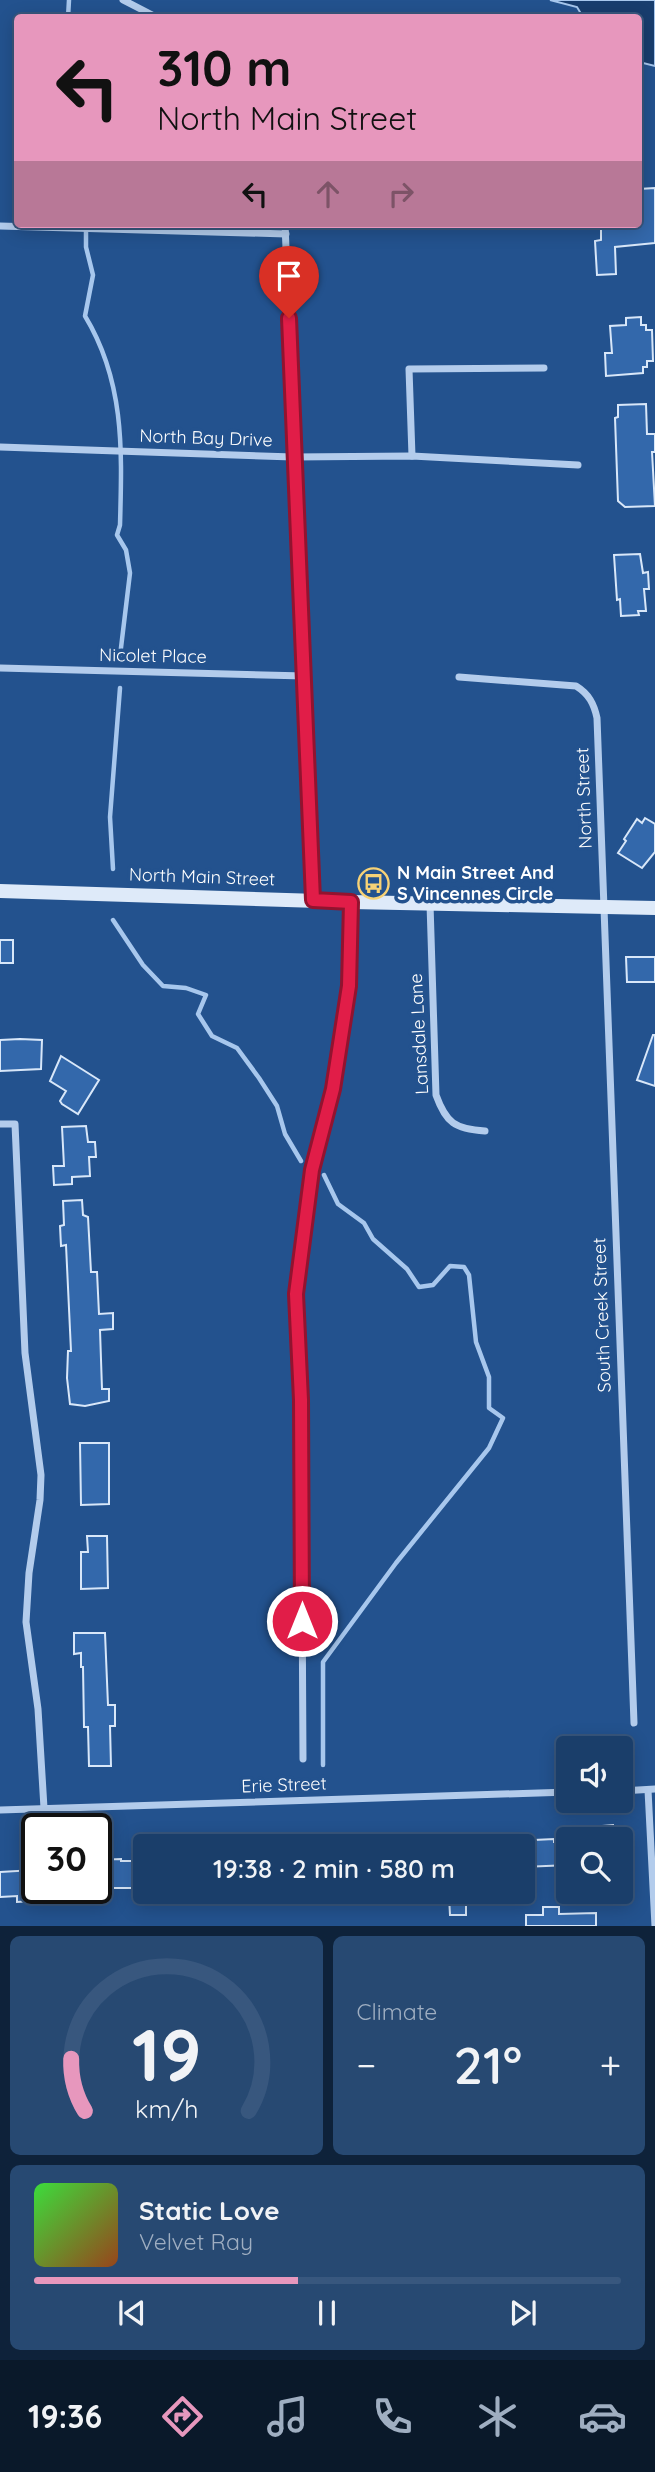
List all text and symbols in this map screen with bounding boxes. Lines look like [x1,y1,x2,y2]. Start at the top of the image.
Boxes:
text: 310 m [157,37,291,98]
icon: left [42,42,133,133]
text: North Main Street [157,98,417,138]
icon: left [236,175,274,213]
icon: ahead [309,175,347,213]
icon: right [382,175,420,213]
pin [259,246,319,318]
icon: arrive [270,257,308,295]
street label: North Bay Drive [139,424,273,451]
street label: Nicolet Place [99,643,207,668]
street label: North Street [570,747,597,849]
place label: N Main Street And S Vincennes Circle [397,861,554,905]
street label: North Main Street [129,862,276,891]
bus stop icon: N Main Street And S Vincennes Circle [357,866,391,900]
street label: Lansdale Lane [404,973,433,1095]
street label: South Creek Street [587,1237,616,1393]
position arrow [265,1584,339,1658]
map controls [556,1736,633,1904]
button: sound [556,1736,633,1813]
street label: Erie Street [241,1772,327,1797]
speed limit sign: 30 [21,1813,112,1904]
button: search [556,1827,633,1904]
text: 19:38 · 2 min · 580 m [213,1852,455,1885]
text: Climate [357,1997,437,2026]
text: 19 [131,2009,201,2100]
text: 21° [454,2032,522,2097]
text: − [357,2041,376,2089]
text: + [600,2041,621,2089]
text: km/h [135,2093,198,2124]
text: Static Love [139,2194,280,2227]
text: Velvet Ray [139,2227,253,2256]
icon: previous [113,2294,151,2332]
icon: pause [308,2294,346,2332]
icon: next [504,2294,542,2332]
icon: directions [158,2392,207,2441]
icon: music [263,2392,312,2441]
icon: phone [368,2392,417,2441]
icon: climate [473,2392,522,2441]
icon: car [578,2392,627,2441]
text: 19:36 [28,2396,102,2436]

